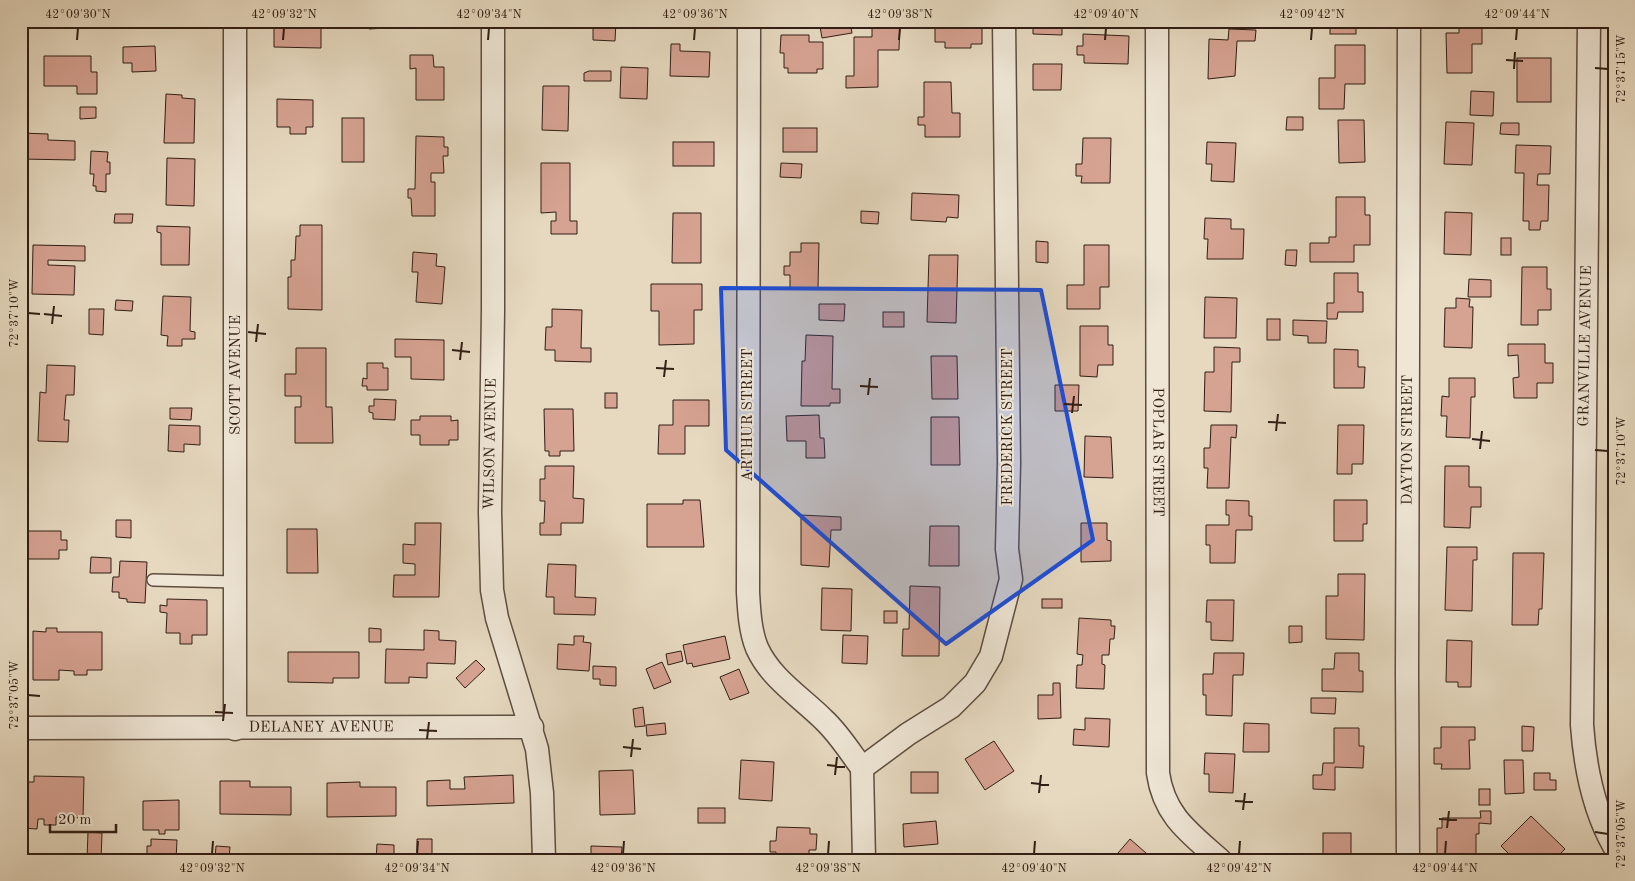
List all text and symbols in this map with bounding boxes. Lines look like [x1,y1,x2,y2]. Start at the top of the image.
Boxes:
text: 42°09'30"N [45,9,111,21]
text: 42°09'32"N [251,9,317,21]
text: 42°09'34"N [456,9,522,21]
text: 42°09'36"N [662,9,728,21]
text: 42°09'38"N [867,9,933,21]
text: 42°09'40"N [1073,9,1139,21]
text: 42°09'42"N [1279,9,1345,21]
text: 42°09'44"N [1484,9,1550,21]
text: 72°37'15"W [1615,34,1628,104]
street label: GRANVILLE AVENUE [1577,265,1595,427]
text: 72°37'10"W [9,278,21,348]
street label: SCOTT AVENUE [229,315,244,435]
street label: ARTHUR STREET [741,348,756,482]
street label: FREDERICK STREET [1001,348,1016,506]
street label: DAYTON STREET [1400,375,1415,505]
street label: WILSON AVENUE [482,378,500,510]
street label: POPLAR STREET [1150,387,1165,517]
text: 72°37'10"W [1616,416,1628,486]
text: 72°37'05"W [8,660,21,730]
street label: DELANEY AVENUE [248,720,394,735]
text: 72°37'05"W [1615,799,1628,869]
scale bar [50,801,116,833]
text: 20 m [58,813,92,828]
text: 42°09'32"N [179,863,245,875]
text: 42°09'34"N [384,863,450,875]
text: 42°09'36"N [590,863,656,875]
text: 42°09'38"N [795,863,861,875]
text: 42°09'40"N [1001,863,1067,875]
text: 42°09'42"N [1206,863,1272,875]
text: 42°09'44"N [1412,863,1478,875]

